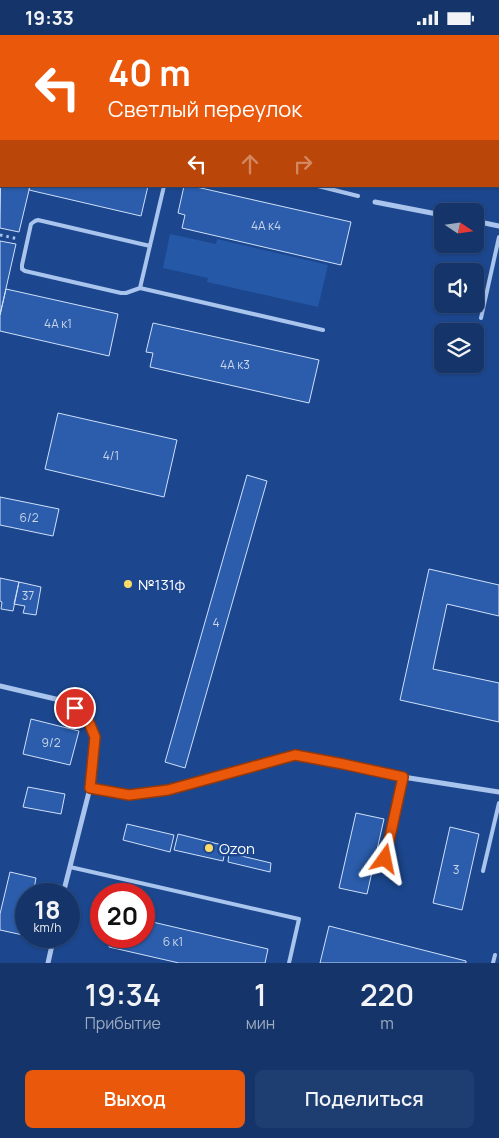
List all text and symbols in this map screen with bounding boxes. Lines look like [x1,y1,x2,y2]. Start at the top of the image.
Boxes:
text: 19:33 [25,5,74,31]
text: 40 m [108,49,191,97]
icon: left [25,55,90,120]
text: Светлый переулок [108,94,302,124]
icon: left [183,150,211,178]
icon: ahead [236,150,264,178]
icon: right [289,150,317,178]
north arrow [434,203,484,253]
map controls [434,203,484,373]
house number: 4А к4 [251,217,281,234]
button: sound [434,263,484,313]
house number: 4А к1 [44,315,72,332]
button: layers [434,323,484,373]
house number: 4А к3 [220,356,250,373]
house number: 4/1 [103,447,119,464]
house number: 6/2 [20,509,39,526]
place label: №131ф [138,574,186,595]
marker: №131ф [122,578,134,590]
house number: 37 [22,587,34,604]
house number: 4 [212,614,220,631]
pin [54,687,96,729]
icon: arrive [61,694,89,722]
house number: 9/2 [42,734,61,751]
position arrow [358,832,410,884]
place label: Ozon [219,838,255,859]
marker: Ozon [203,842,215,854]
house number: 3 [453,861,459,878]
speed limit sign: 20 [90,883,155,948]
text: 18 [34,892,61,927]
text: km/h [34,919,61,936]
house number: 6 к1 [163,933,183,950]
text: 19:34 [85,974,161,1015]
text: 1 [254,974,267,1015]
text: 220 [360,974,414,1015]
text: Прибытие [85,1012,161,1034]
text: мин [246,1012,275,1034]
text: m [380,1012,394,1034]
button: Выход [25,1070,245,1128]
button: Поделиться [255,1070,474,1128]

